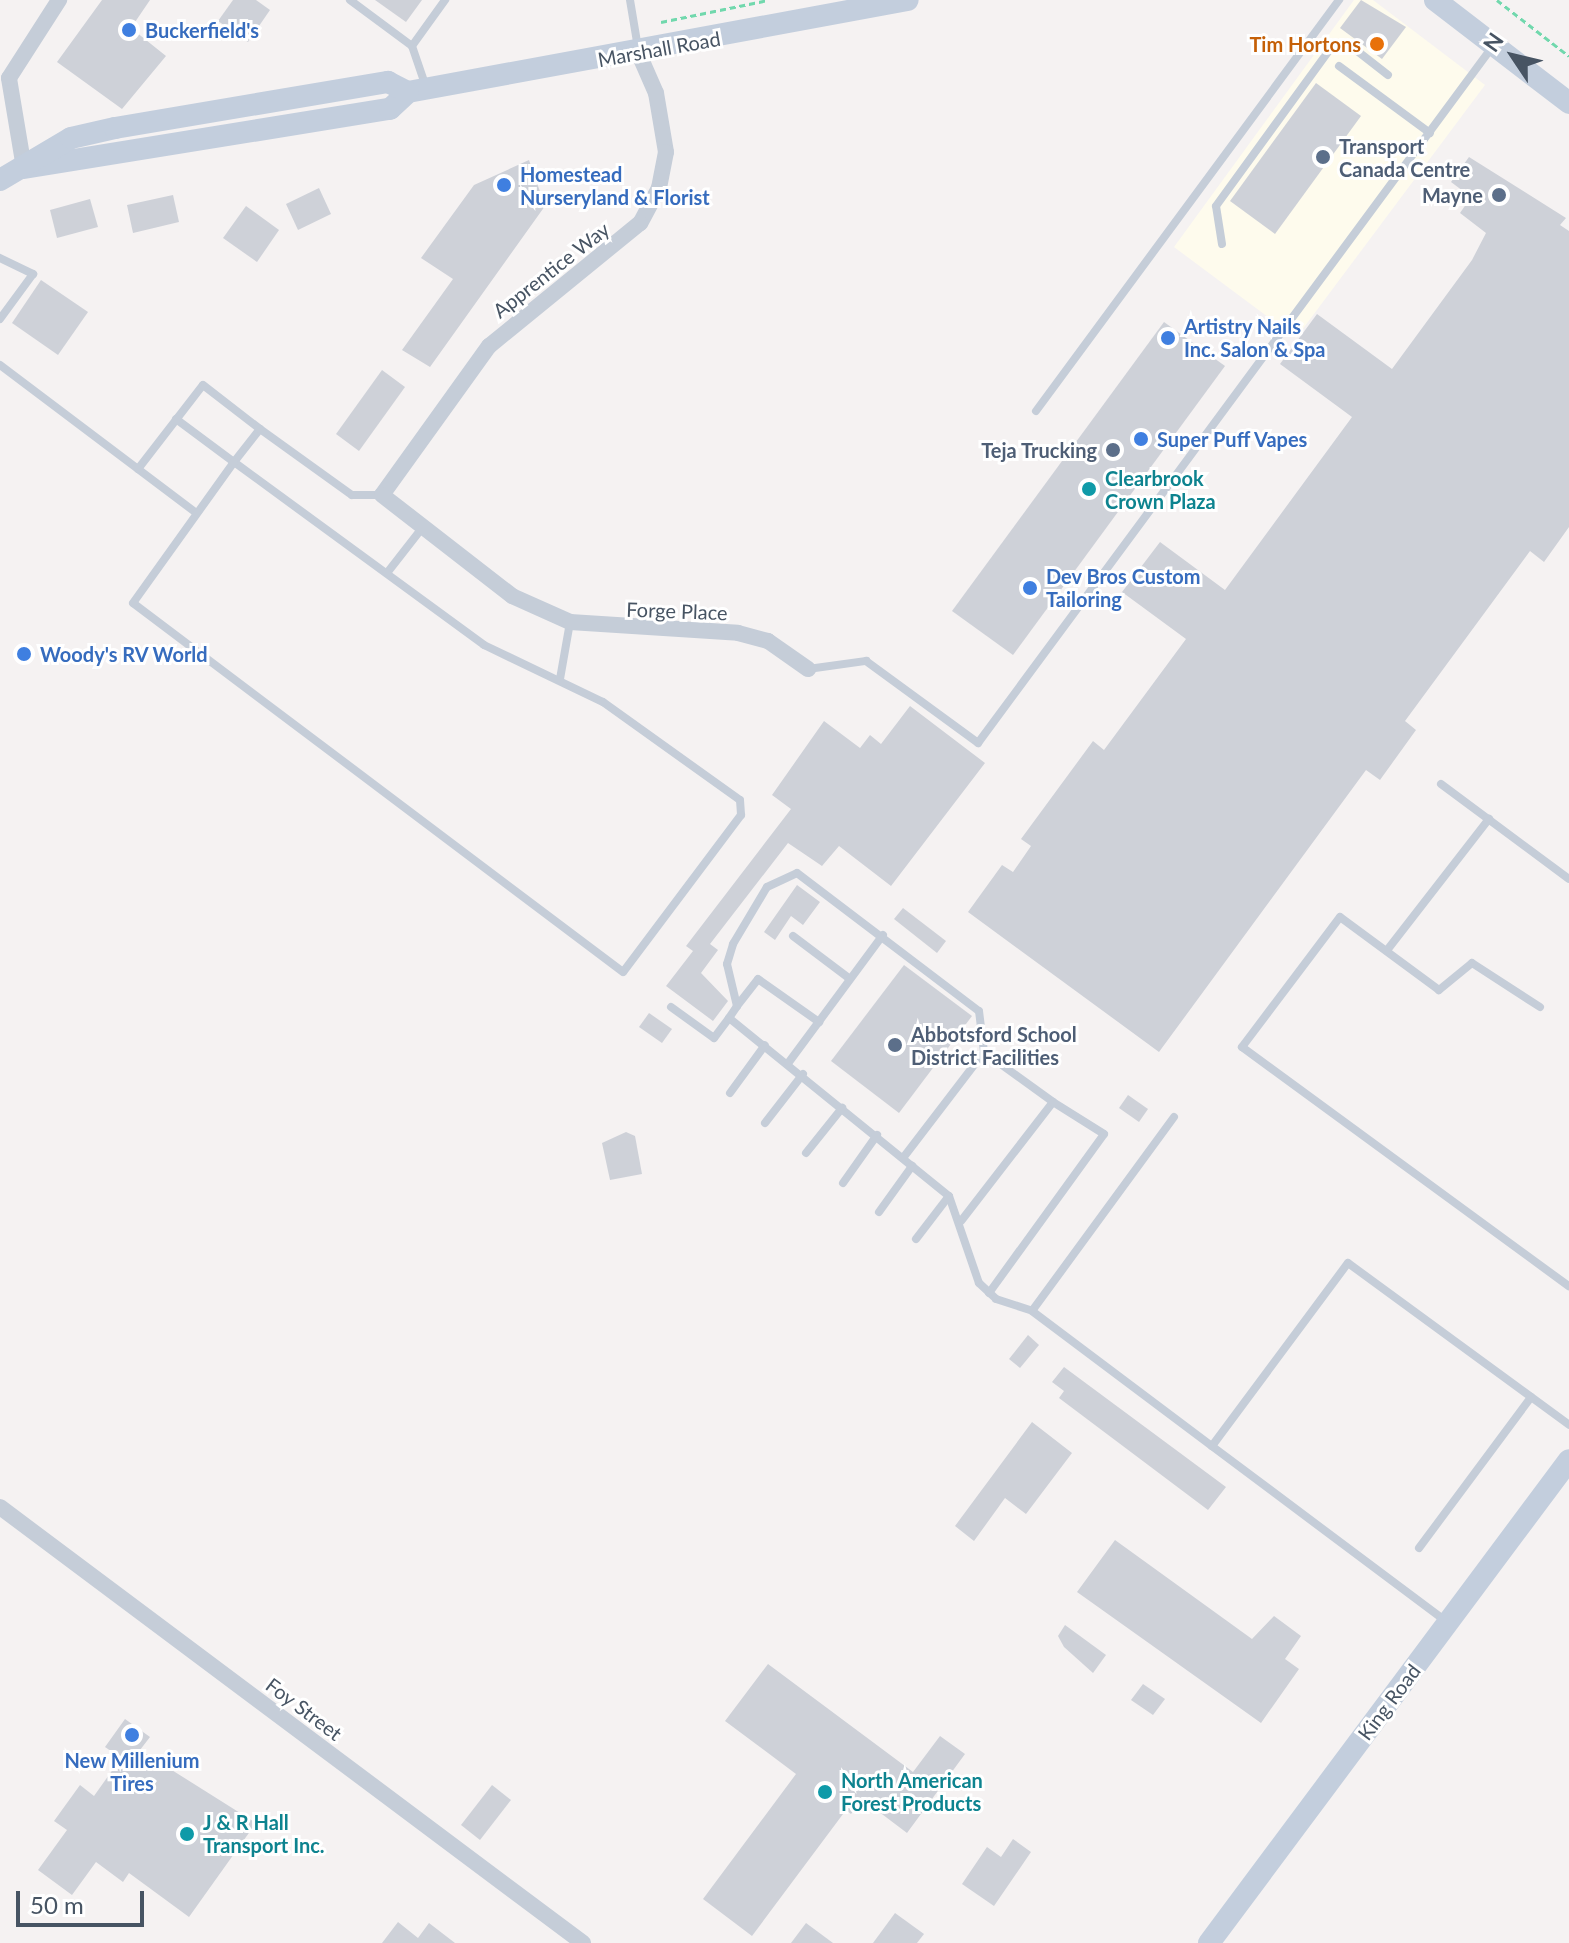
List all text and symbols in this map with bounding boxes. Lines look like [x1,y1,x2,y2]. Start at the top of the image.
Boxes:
north arrow [1473,16,1553,96]
place label: Buckerfield's [145,18,259,42]
marker: Buckerfield's [120,21,138,39]
street label: Marshall Road [596,26,722,72]
text: N [1477,27,1509,57]
place label: Tim Hortons [1249,32,1361,56]
marker: Tim Hortons [1368,35,1386,53]
place label: Transport Canada Centre [1339,134,1470,181]
marker: Transport Canada Centre [1314,148,1332,166]
place label: Homestead Nurseryland & Florist [520,162,710,209]
marker: Homestead Nurseryland & Florist [495,176,513,194]
place label: Mayne [1422,183,1483,207]
marker: Mayne [1490,186,1508,204]
street label: Apprentice Way [488,217,614,323]
place label: Artistry Nails Inc. Salon & Spa [1184,314,1326,361]
marker: Artistry Nails Inc. Salon & Spa [1159,329,1177,347]
place label: Super Puff Vapes [1157,427,1309,451]
marker: Super Puff Vapes [1132,430,1150,448]
place label: Teja Trucking [981,438,1097,462]
marker: Teja Trucking [1104,441,1122,459]
place label: Clearbrook Crown Plaza [1105,466,1216,513]
marker: Clearbrook Crown Plaza [1080,480,1098,498]
place label: Dev Bros Custom Tailoring [1046,564,1201,611]
marker: Dev Bros Custom Tailoring [1021,579,1039,597]
street label: Forge Place [626,597,728,625]
place label: Woody's RV World [40,642,209,666]
marker: Woody's RV World [15,645,33,663]
place label: Abbotsford School District Facilities [911,1022,1077,1069]
marker: Abbotsford School District Facilities [886,1036,904,1054]
street label: King Road [1353,1659,1425,1745]
street label: Foy Street [261,1672,347,1746]
marker: New Millenium Tires [123,1726,141,1744]
place label: New Millenium Tires [64,1748,200,1795]
place label: North American Forest Products [841,1768,984,1815]
marker: North American Forest Products [816,1783,834,1801]
place label: J & R Hall Transport Inc. [203,1810,325,1857]
marker: J & R Hall Transport Inc. [178,1825,196,1843]
scale bar [20,1875,148,1925]
text: 50 m [30,1890,84,1919]

